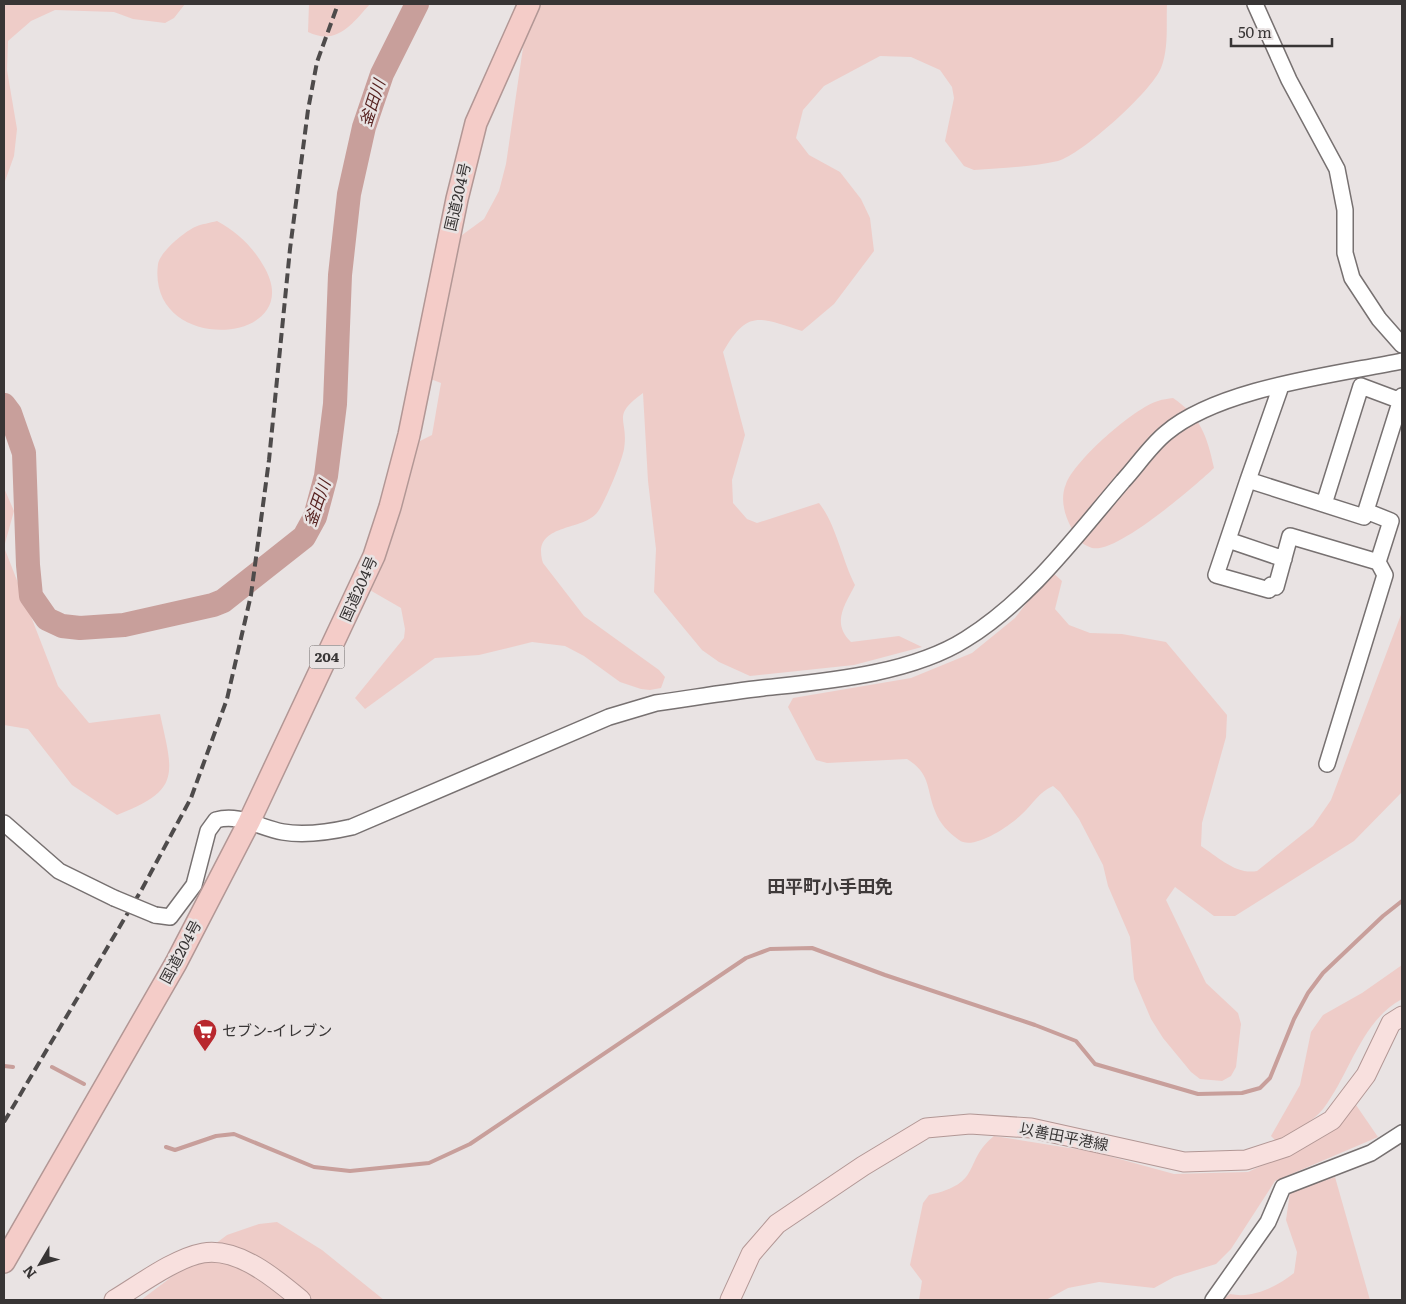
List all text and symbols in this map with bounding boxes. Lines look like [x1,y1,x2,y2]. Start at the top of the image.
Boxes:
scale bar [1231,15,1332,47]
text: 50 m [1238,20,1272,43]
water label: 釜田川 [352,74,390,129]
street label: 国道204号 [438,160,476,233]
water label: 釜田川 [297,474,336,529]
street label: 国道204号 [333,552,382,625]
road number: 204 [310,646,344,669]
district label: 田平町小手田免 [767,872,893,899]
street label: 国道204号 [153,915,206,987]
supermarket icon: セブン-イレブン [192,1018,218,1052]
place label: セブン-イレブン [222,1018,332,1041]
street label: 以善田平港線 [1018,1116,1111,1155]
north arrow [15,1239,65,1289]
text: N [17,1262,40,1283]

